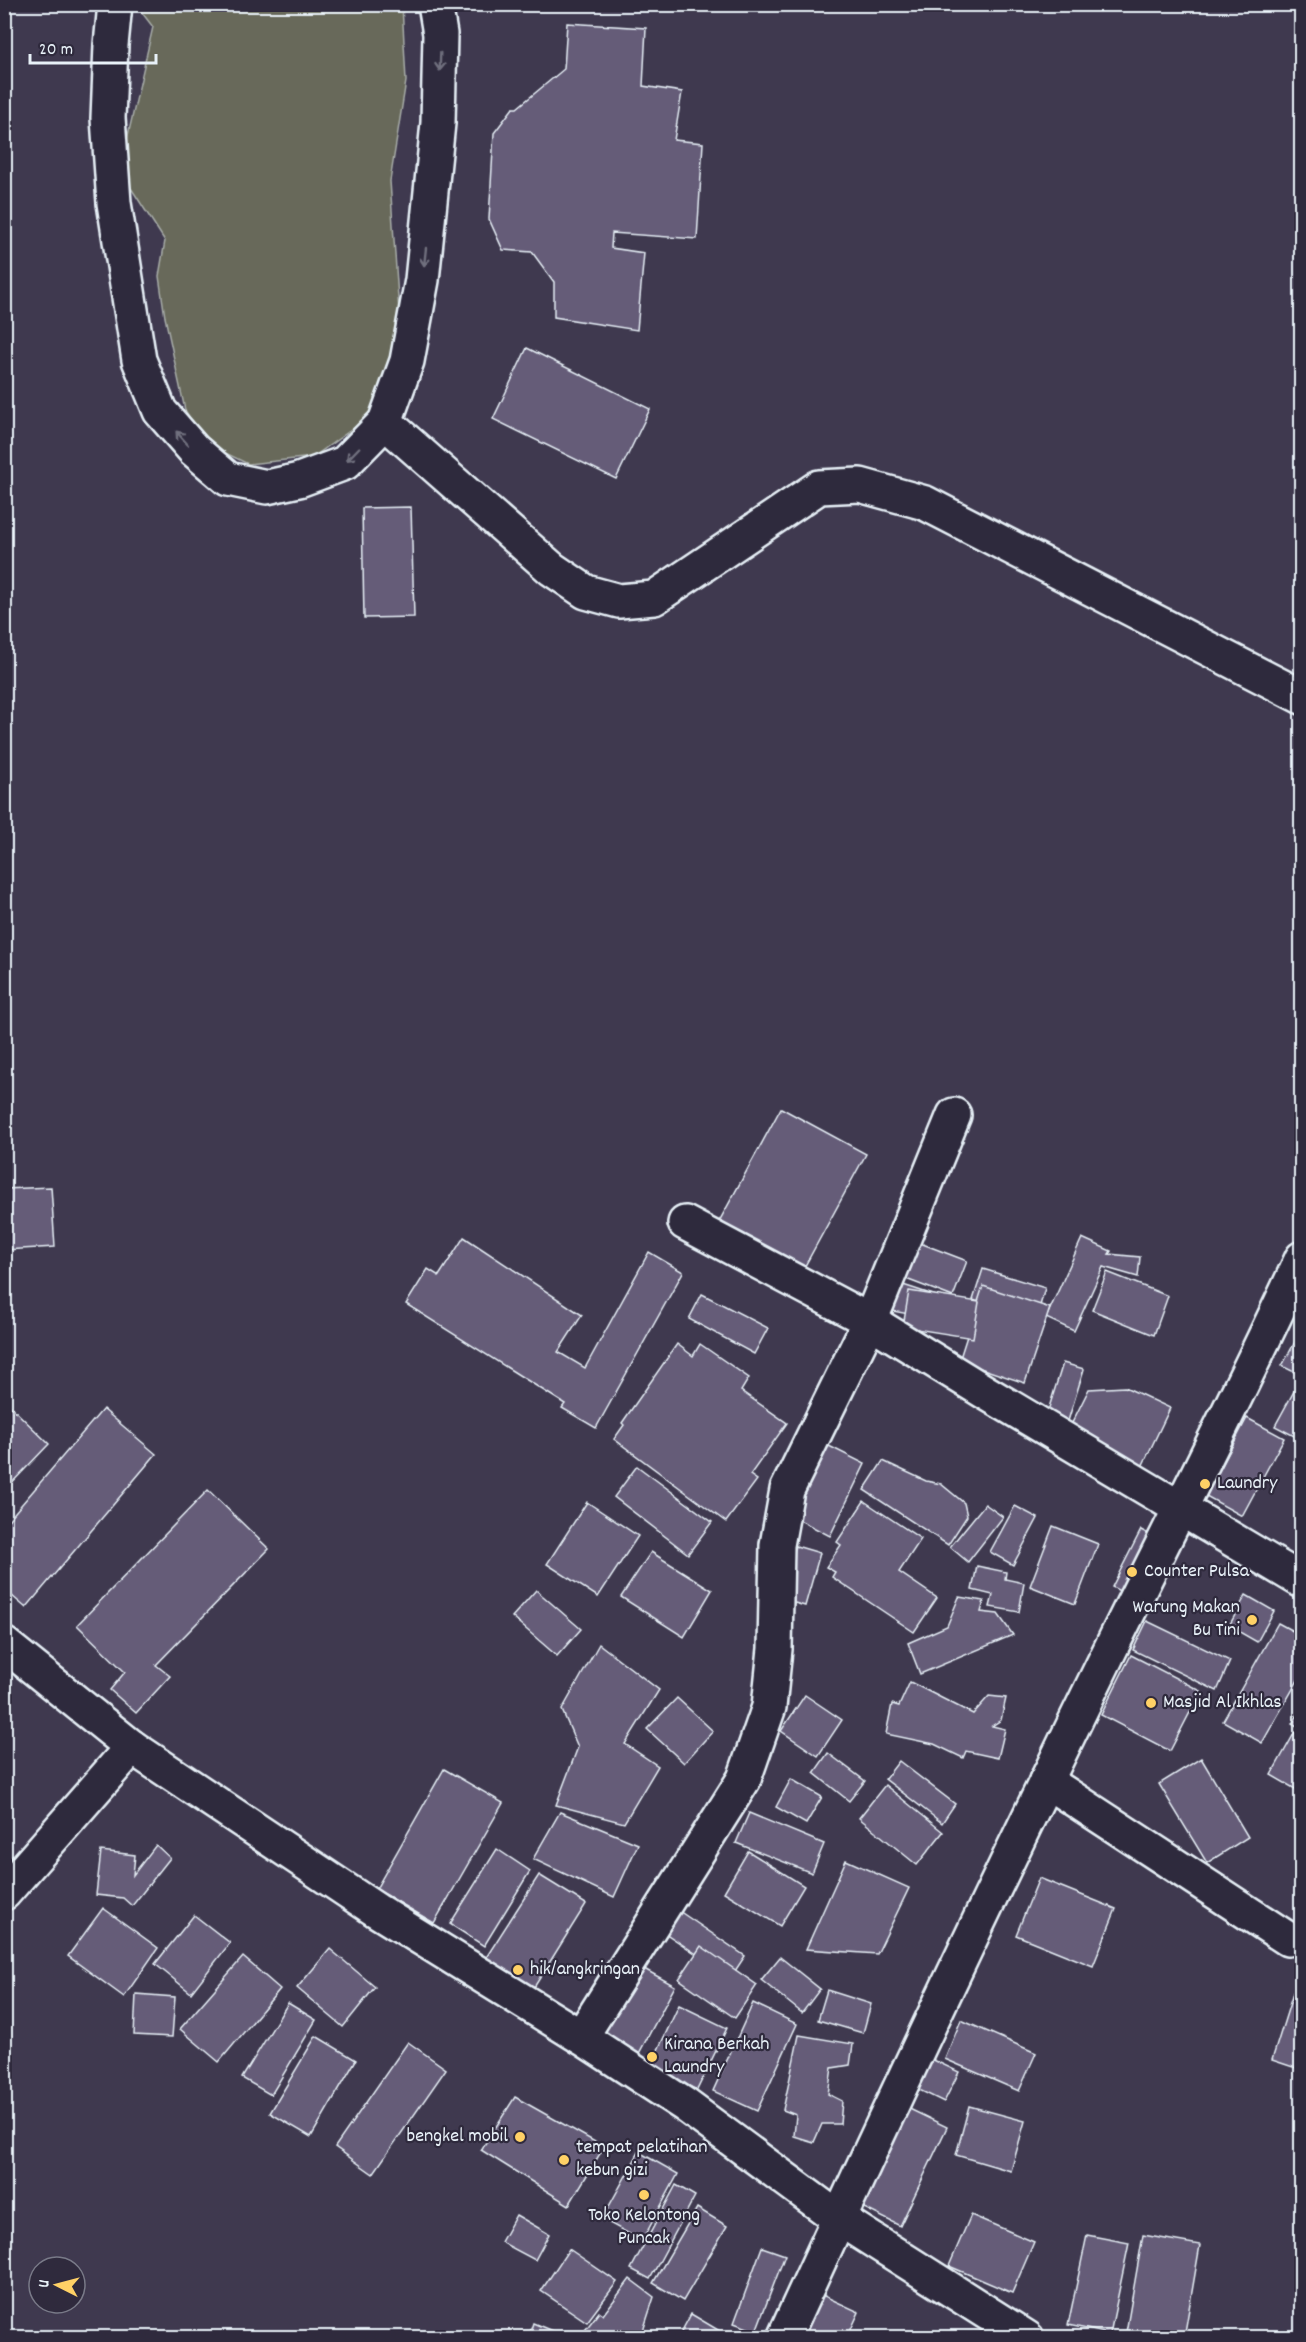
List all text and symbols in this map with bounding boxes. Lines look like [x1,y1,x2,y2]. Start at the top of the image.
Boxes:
scale bar [30,27,156,65]
text: 20 m [39,38,73,63]
one-way arrow [434,52,445,72]
one-way arrow [419,246,430,266]
one-way arrow [176,430,190,446]
one-way arrow [346,447,361,462]
place label: Laundry [1217,1470,1278,1498]
marker: Laundry [1198,1477,1212,1491]
place label: Counter Pulsa [1144,1558,1250,1586]
marker: Counter Pulsa [1125,1565,1139,1579]
place label: Warung Makan Bu Tini [1133,1594,1240,1645]
marker: Warung Makan Bu Tini [1245,1613,1259,1627]
place label: Masjid Al Ikhlas [1163,1689,1282,1717]
marker: Masjid Al Ikhlas [1144,1696,1158,1710]
place label: hik/angkringan [530,1956,640,1984]
marker: hik/angkringan [511,1963,525,1977]
place label: Kirana Berkah Laundry [664,2031,769,2082]
marker: Kirana Berkah Laundry [645,2050,659,2064]
place label: bengkel mobil [406,2123,508,2151]
marker: bengkel mobil [513,2130,527,2144]
place label: tempat pelatihan kebun gizi [576,2134,707,2185]
marker: tempat pelatihan kebun gizi [557,2153,571,2167]
marker: Toko Kelontong Puncak [637,2188,651,2202]
place label: Toko Kelontong Puncak [588,2202,700,2253]
north arrow [27,2255,87,2315]
text: U [33,2278,56,2289]

